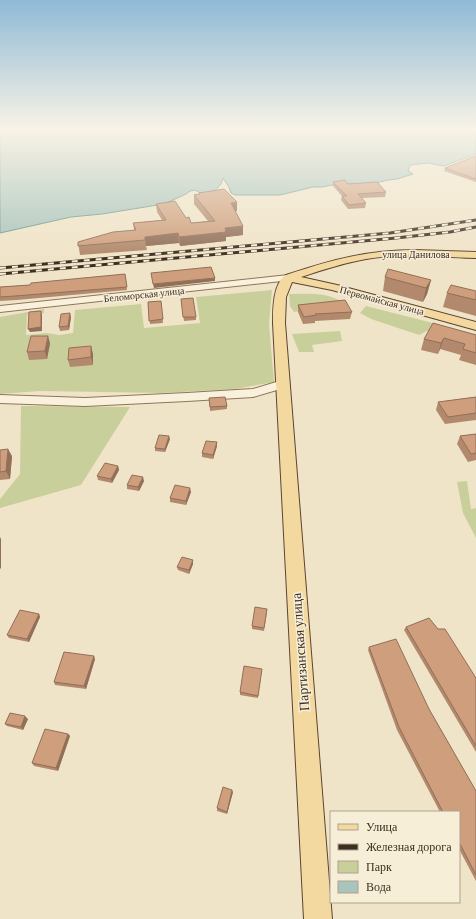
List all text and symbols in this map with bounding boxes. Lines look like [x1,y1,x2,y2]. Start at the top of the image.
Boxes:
street label: улица Данилова [382,249,450,260]
street label: Первомайская улица [338,284,426,317]
street label: Беломорская улица [103,285,185,304]
street label: Партизанская улица [288,591,312,712]
legend [330,811,460,903]
text: Улица [366,820,398,834]
text: Железная дорога [366,840,452,854]
text: Парк [366,860,392,874]
text: Вода [366,880,392,894]

